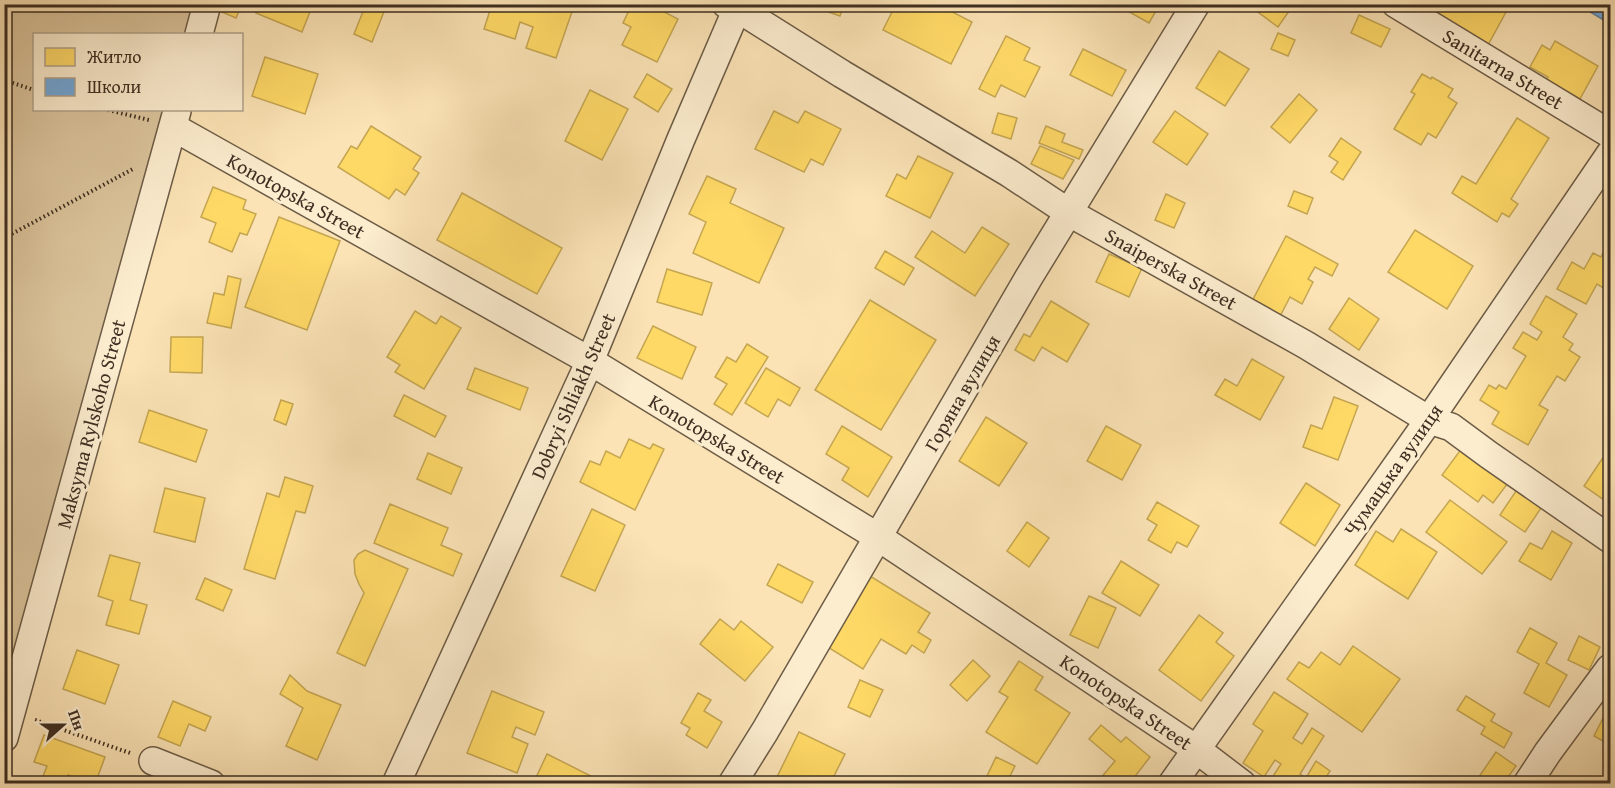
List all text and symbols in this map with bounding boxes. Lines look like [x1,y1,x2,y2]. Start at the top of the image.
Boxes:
street label: Sanitarna Street [1437,21,1569,116]
legend [33,33,243,111]
text: Житло [86,43,141,70]
text: Школи [87,73,142,100]
street label: Konotopska Street [222,146,371,246]
street label: Snaiperska Street [1100,220,1243,317]
street label: Dobryi Shliakh Street [523,308,622,483]
street label: Maksyma Rylskoho Street [49,316,132,532]
street label: Горяна вулиця [916,329,1007,457]
street label: Konotopska Street [644,386,791,491]
street label: Чумацька вулиця [1336,398,1449,542]
street label: Konotopska Street [1054,646,1198,757]
north arrow [33,695,93,755]
text: Пн [62,706,92,734]

